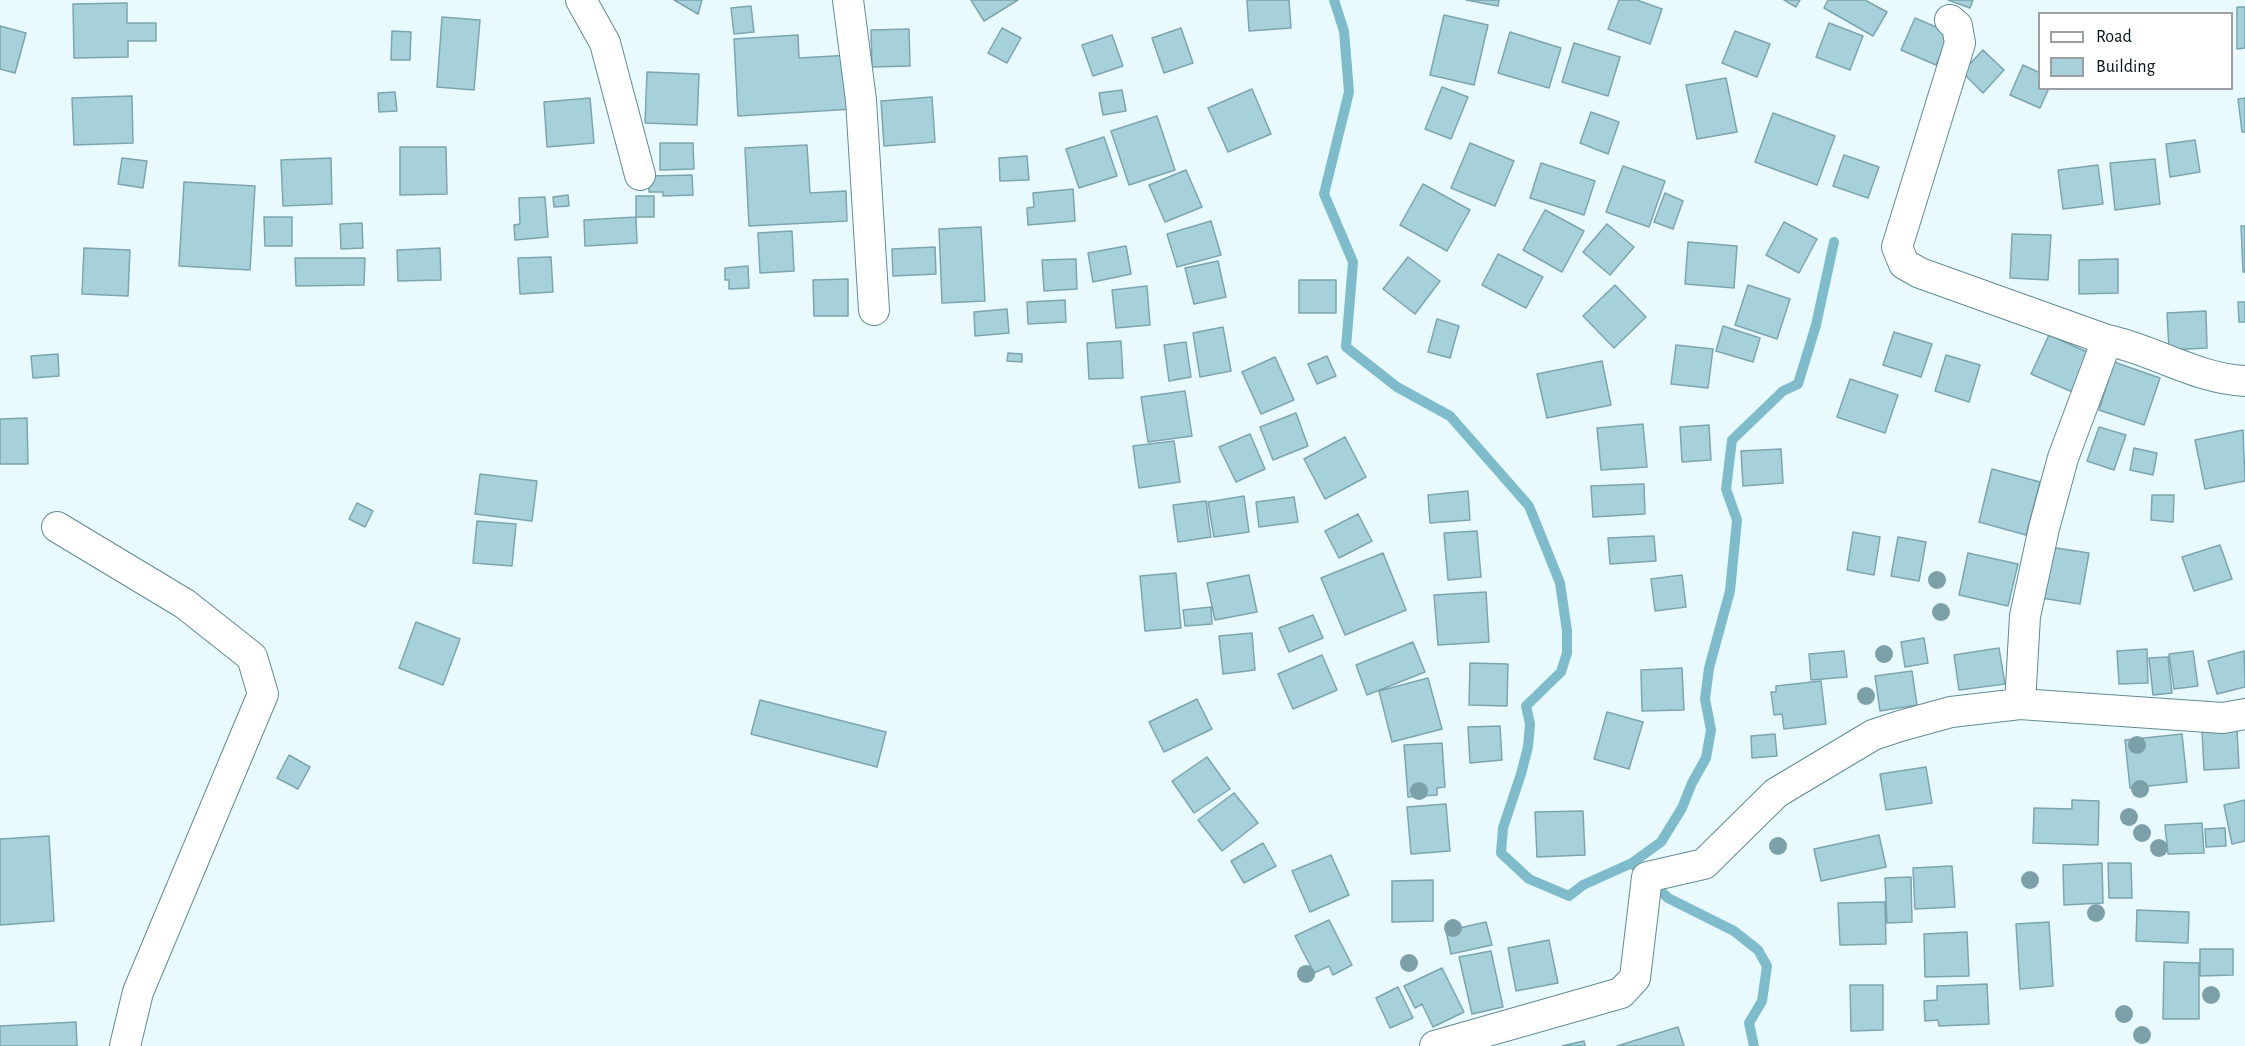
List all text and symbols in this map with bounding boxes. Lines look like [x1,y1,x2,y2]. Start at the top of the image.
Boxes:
legend [2038,12,2233,90]
text: Road [2096,28,2132,46]
text: Building [2096,58,2155,76]

